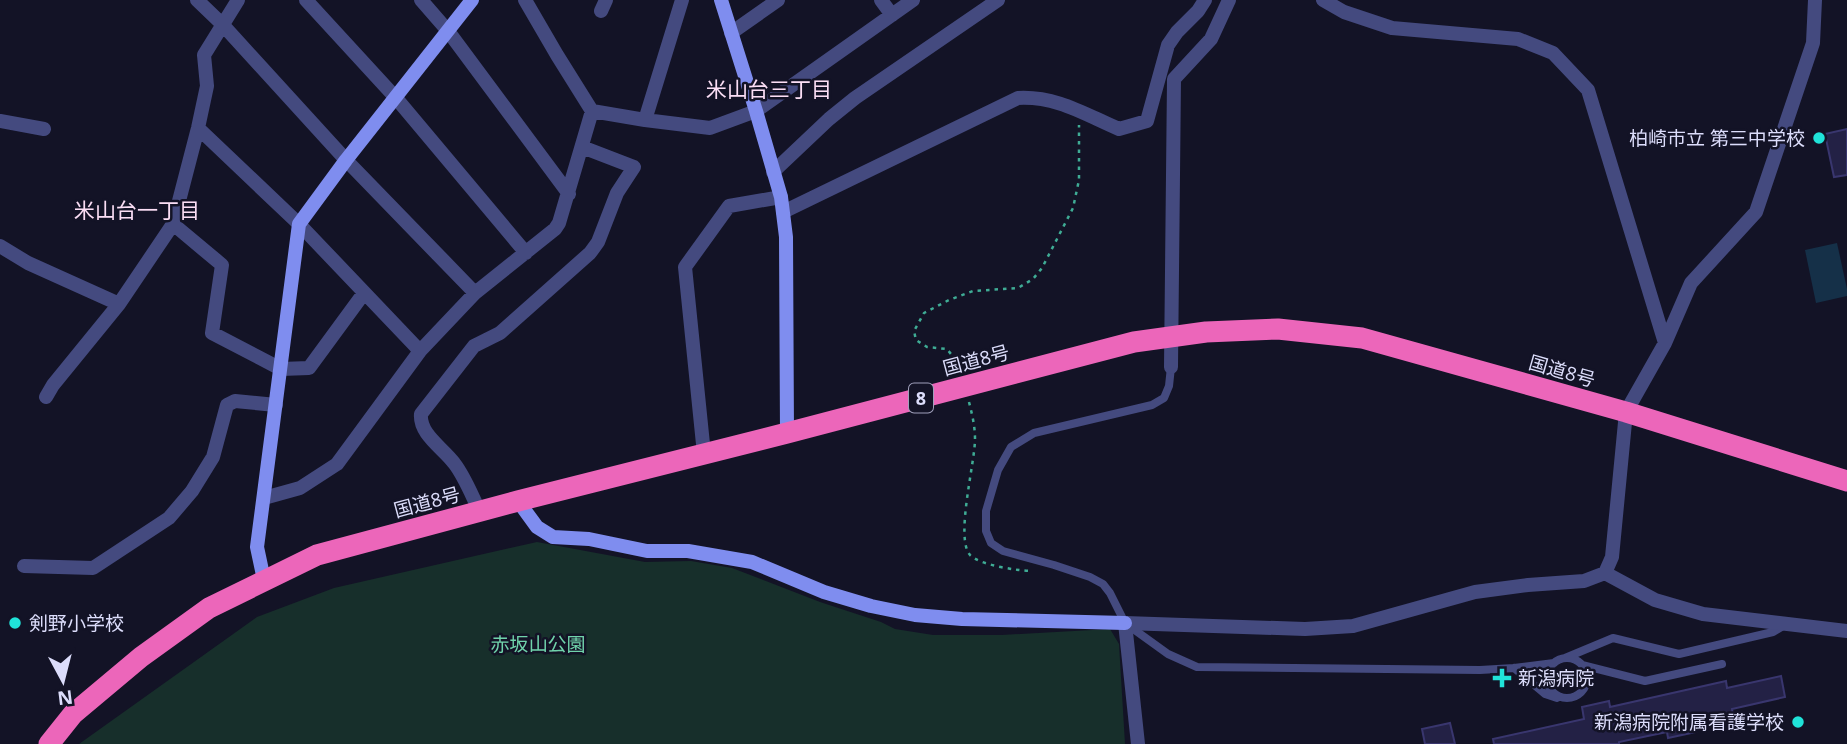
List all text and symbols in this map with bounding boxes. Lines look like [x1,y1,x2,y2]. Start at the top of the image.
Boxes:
district label: 米山台三丁目 [706,75,832,103]
place label: 柏崎市立 第三中学校 [1629,125,1805,151]
marker: 柏崎市立 第三中学校 [1811,130,1827,146]
district label: 米山台一丁目 [74,196,200,224]
street label: 国道8号 [940,339,1012,381]
street label: 国道8号 [1526,349,1598,393]
road number: 8 [909,384,933,412]
street label: 国道8号 [391,481,463,523]
place label: 剣野小学校 [29,610,124,636]
marker: 剣野小学校 [7,615,23,631]
park label: 赤坂山公園 [490,631,586,657]
north arrow [28,646,98,716]
place label: 新潟病院 [1518,665,1594,691]
marker: 新潟病院 [1492,668,1512,688]
text: N [56,684,74,712]
place label: 新潟病院附属看護学校 [1594,709,1784,735]
marker: 新潟病院附属看護学校 [1790,714,1806,730]

